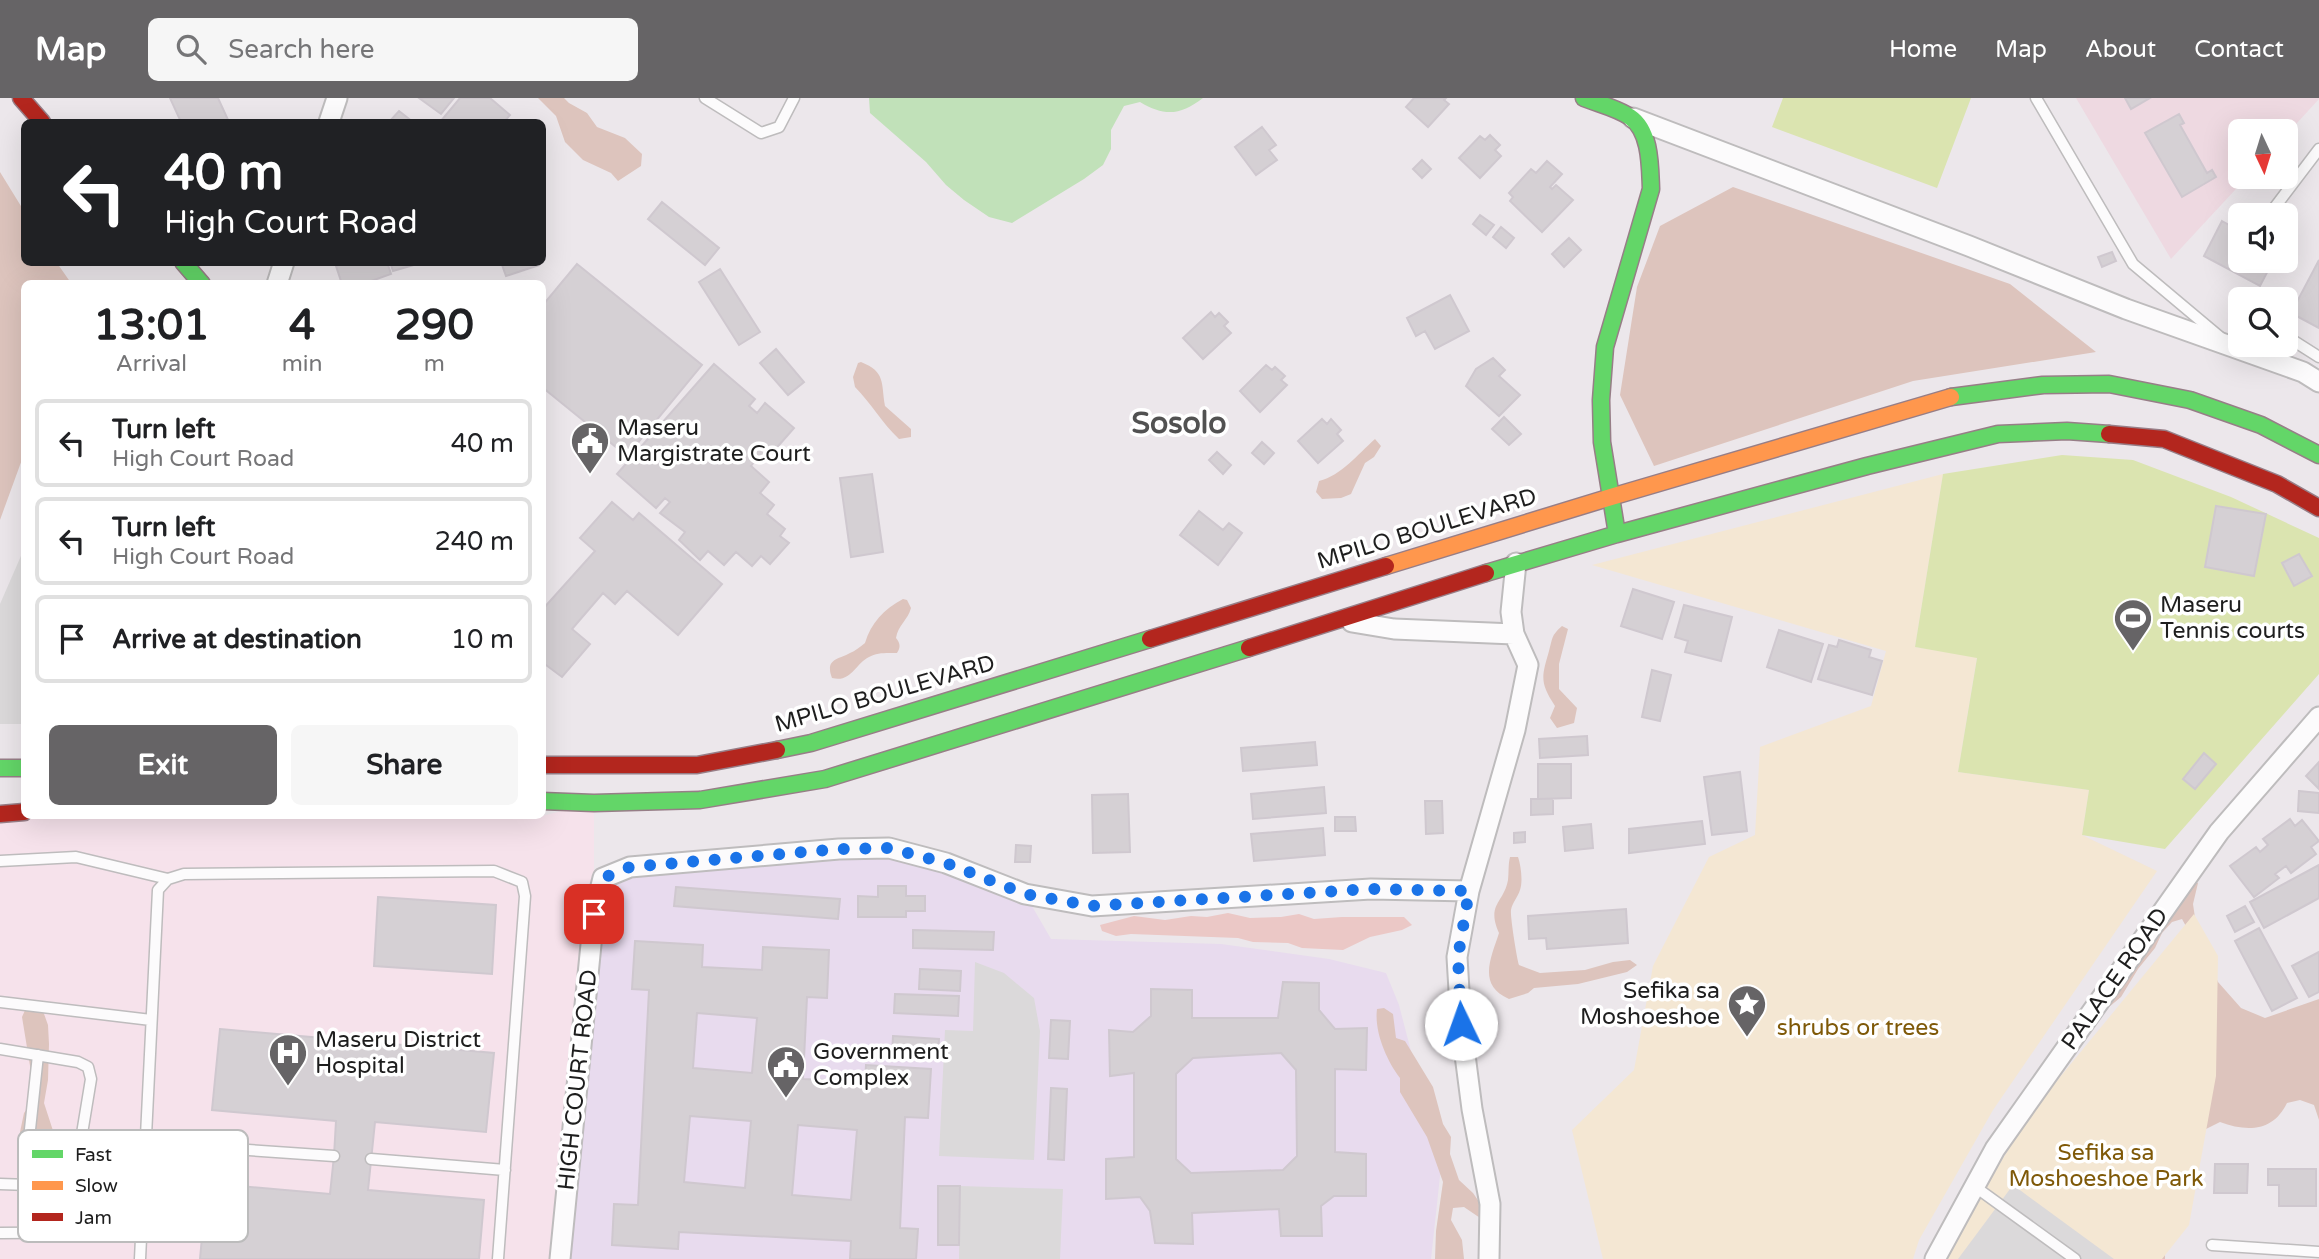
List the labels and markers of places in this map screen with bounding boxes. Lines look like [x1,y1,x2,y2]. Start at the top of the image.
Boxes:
place label: Maseru Margistrate Court [617,414,811,468]
public building icon: Maseru Margistrate Court [569,420,611,475]
place label: Maseru Tennis courts [2160,591,2305,645]
sports icon: Maseru Tennis courts [2112,597,2154,652]
pin [564,884,624,944]
place label: Sefika sa Moshoeshoe [1580,977,1720,1031]
place icon: Sefika sa Moshoeshoe [1726,983,1768,1038]
place label: Maseru District Hospital [315,1026,481,1080]
hospital icon: Maseru District Hospital [267,1032,309,1087]
place label: Government Complex [813,1038,949,1092]
public building icon: Government Complex [765,1044,807,1099]

